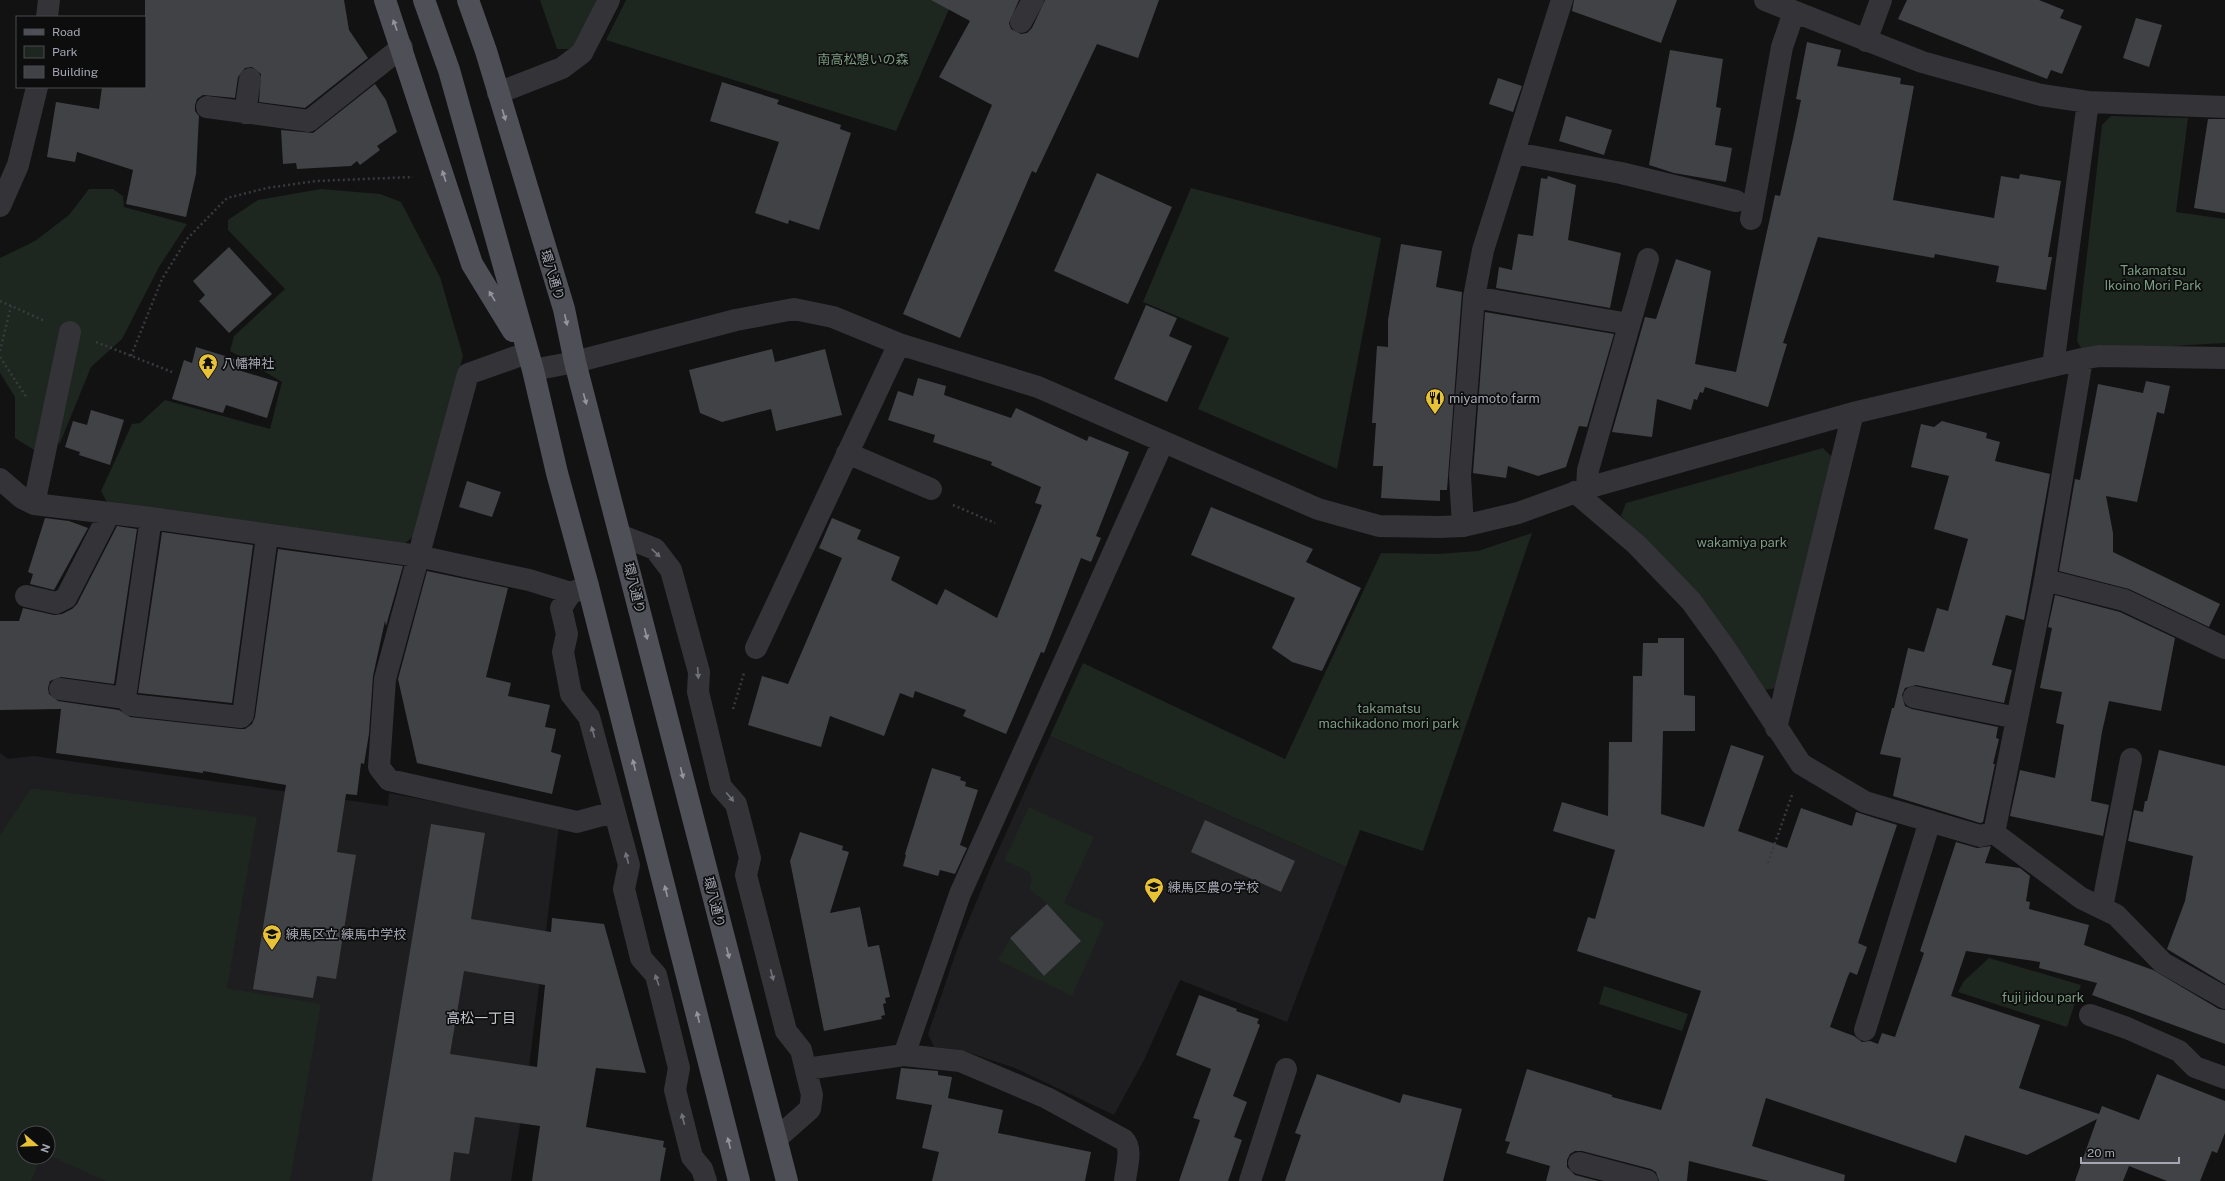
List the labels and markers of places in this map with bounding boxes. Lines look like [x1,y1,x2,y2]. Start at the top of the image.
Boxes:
temple icon: 八幡神社 [197,352,219,380]
place label: 八幡神社 [222,356,274,371]
restaurant icon: miyamoto farm [1424,387,1446,415]
place label: miyamoto farm [1449,391,1540,406]
school or university icon: 練馬区農の学校 [1143,876,1165,904]
place label: 練馬区農の学校 [1168,880,1259,895]
school or university icon: 練馬区立 練馬中学校 [261,923,283,951]
place label: 練馬区立 練馬中学校 [286,927,406,942]

